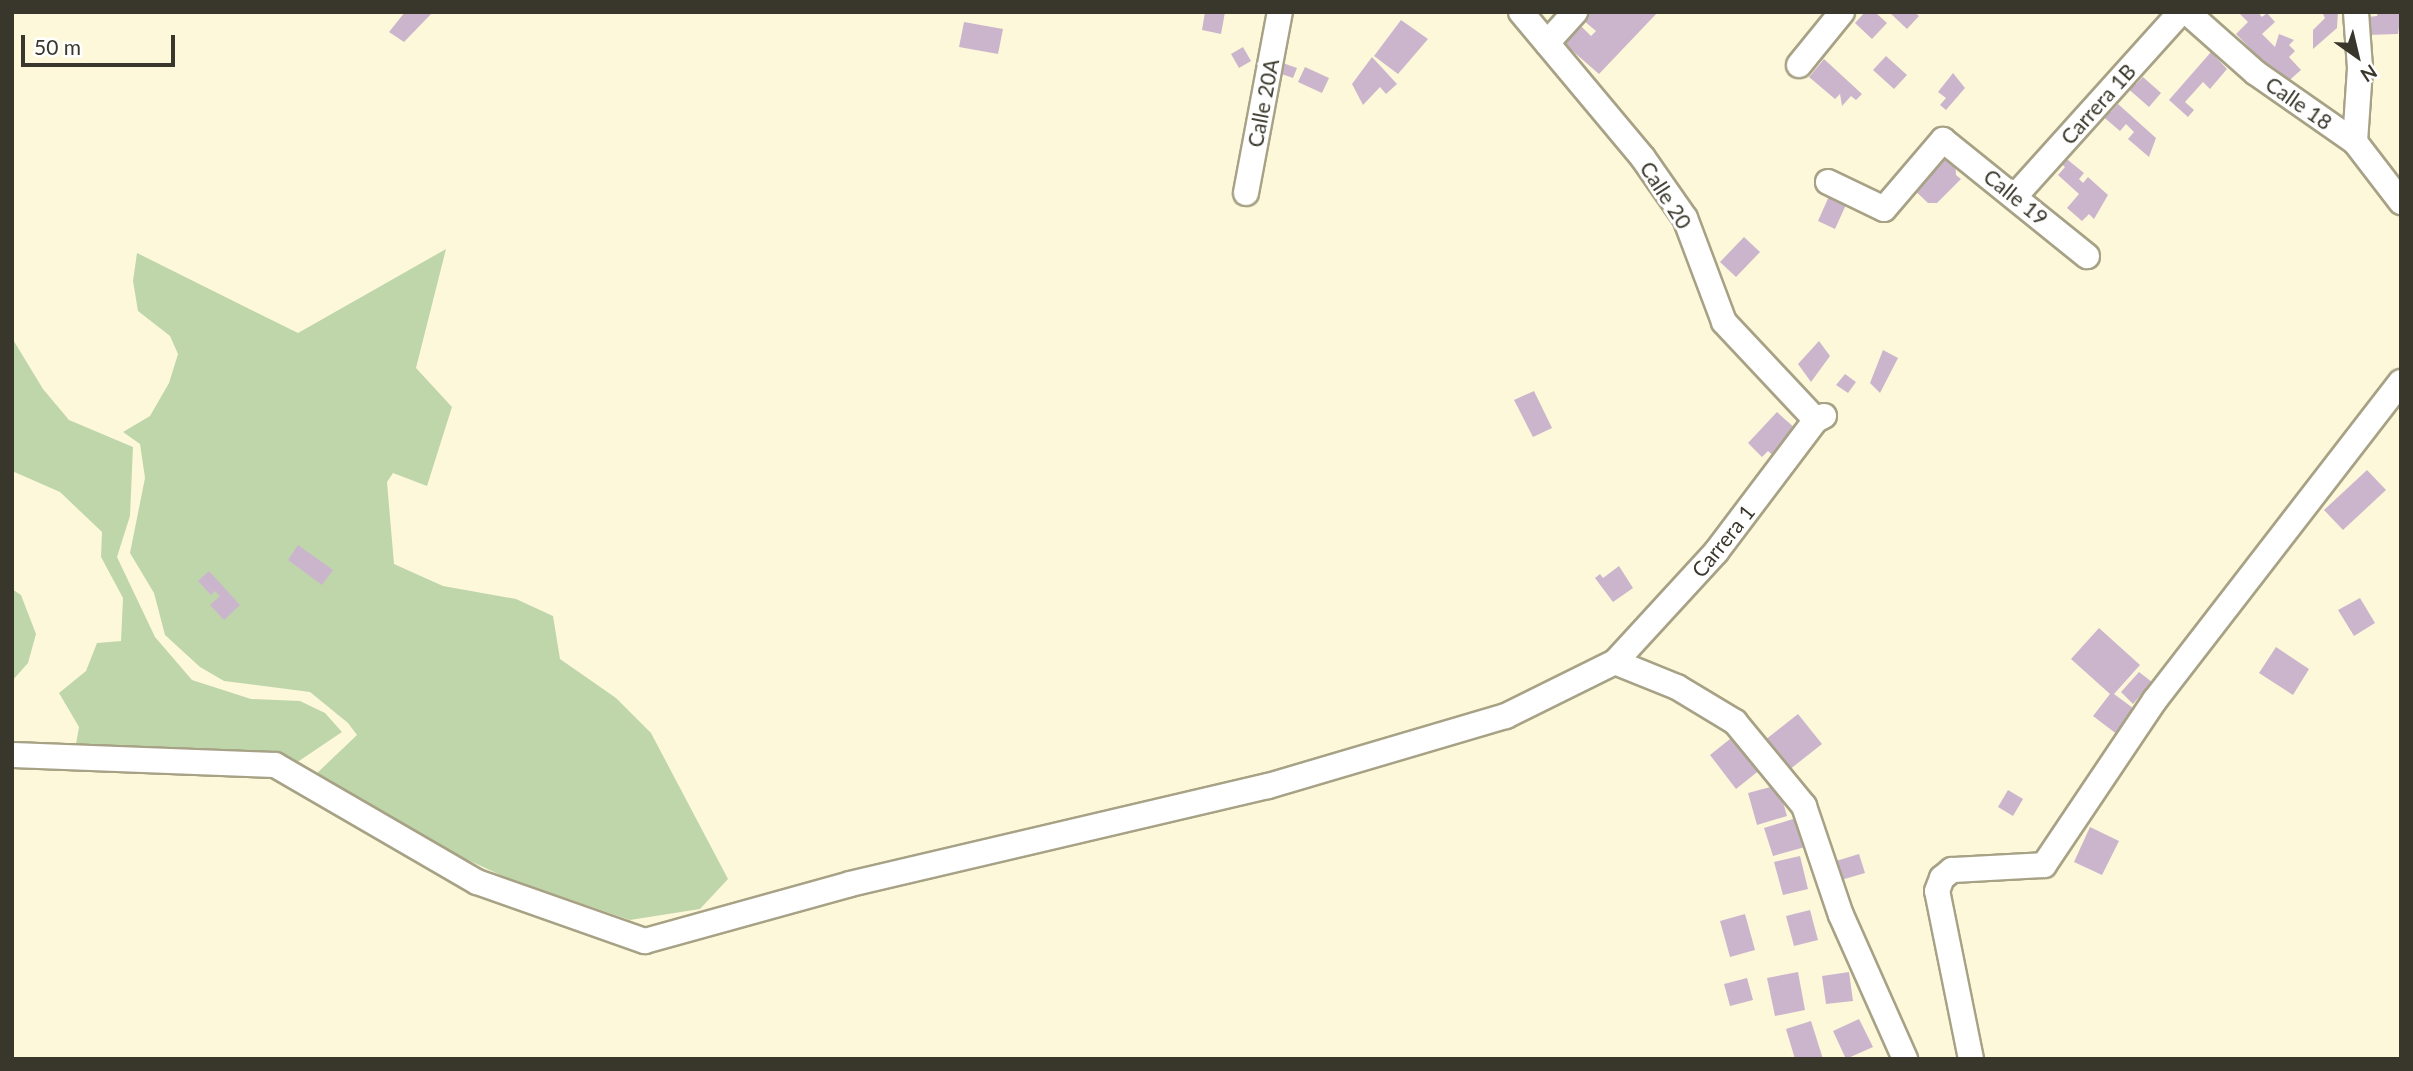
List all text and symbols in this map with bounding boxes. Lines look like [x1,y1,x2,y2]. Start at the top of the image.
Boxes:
scale bar [24,21,178,65]
north arrow [2322,21,2392,91]
text: 50 m [34,34,81,59]
street label: Calle 20A [1242,57,1284,149]
street label: Carrera 1B [2055,59,2141,149]
text: N [2357,60,2382,87]
street label: Calle 18 [2261,71,2337,135]
street label: Calle 20 [1635,157,1697,233]
street label: Calle 19 [1979,164,2053,230]
street label: Carrera 1 [1686,500,1760,582]

